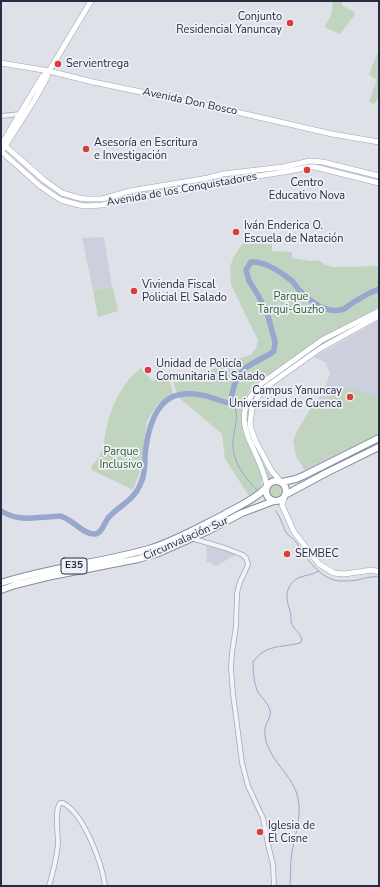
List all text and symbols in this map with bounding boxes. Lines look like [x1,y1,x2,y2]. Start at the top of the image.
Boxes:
place label: Conjunto Residencial Yanuncay [176,10,282,36]
marker: Conjunto Residencial Yanuncay [285,18,295,28]
place label: Servientrega [66,57,129,71]
marker: Servientrega [53,59,63,69]
street label: Avenida Don Bosco [142,86,238,118]
place label: Asesoría en Escritura e Investigación [94,136,198,162]
marker: Asesoría en Escritura e Investigación [81,144,91,154]
marker: Centro Educativo Nova [302,165,312,175]
street label: Avenida de los Conquistadores [106,170,258,210]
place label: Centro Educativo Nova [269,176,345,202]
place label: Iván Enderica O. Escuela de Natación [244,219,343,245]
marker: Iván Enderica O. Escuela de Natación [231,227,241,237]
place label: Vivienda Fiscal Policial El Salado [142,278,227,304]
marker: Vivienda Fiscal Policial El Salado [129,286,139,296]
park label: Parque Tarqui-Guzho [258,290,324,316]
place label: Unidad de Policía Comunitaria El Salado [156,357,265,383]
marker: Unidad de Policía Comunitaria El Salado [143,365,153,375]
place label: Campus Yanuncay Universidad de Cuenca [229,384,342,410]
marker: Campus Yanuncay Universidad de Cuenca [345,392,355,402]
park label: Parque Inclusivo [99,445,143,471]
street label: Circunvalación Sur [142,514,230,564]
place label: SEMBEC [295,547,339,561]
marker: SEMBEC [282,549,292,559]
road number: E35 [61,558,87,574]
place label: Iglesia de El Cisne [268,819,315,845]
marker: Iglesia de El Cisne [255,827,265,837]

